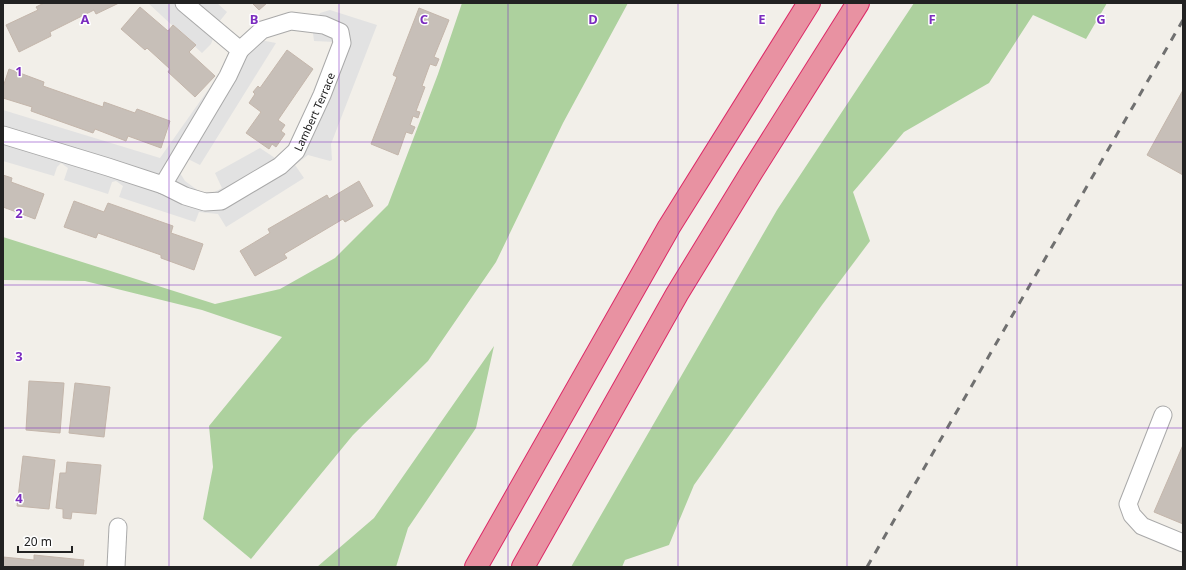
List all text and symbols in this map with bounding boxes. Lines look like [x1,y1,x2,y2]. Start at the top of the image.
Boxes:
text: A [81,10,90,28]
text: B [250,10,258,28]
text: C [420,10,428,28]
text: D [588,10,598,28]
text: E [758,10,766,28]
text: F [928,10,936,28]
text: G [1096,10,1106,28]
text: 1 [15,62,23,80]
street label: Lambert Terrace [290,70,338,153]
text: 2 [15,204,23,222]
text: 3 [15,347,23,365]
text: 4 [15,489,23,507]
scale bar [18,528,72,554]
text: 20 m [24,533,52,550]

